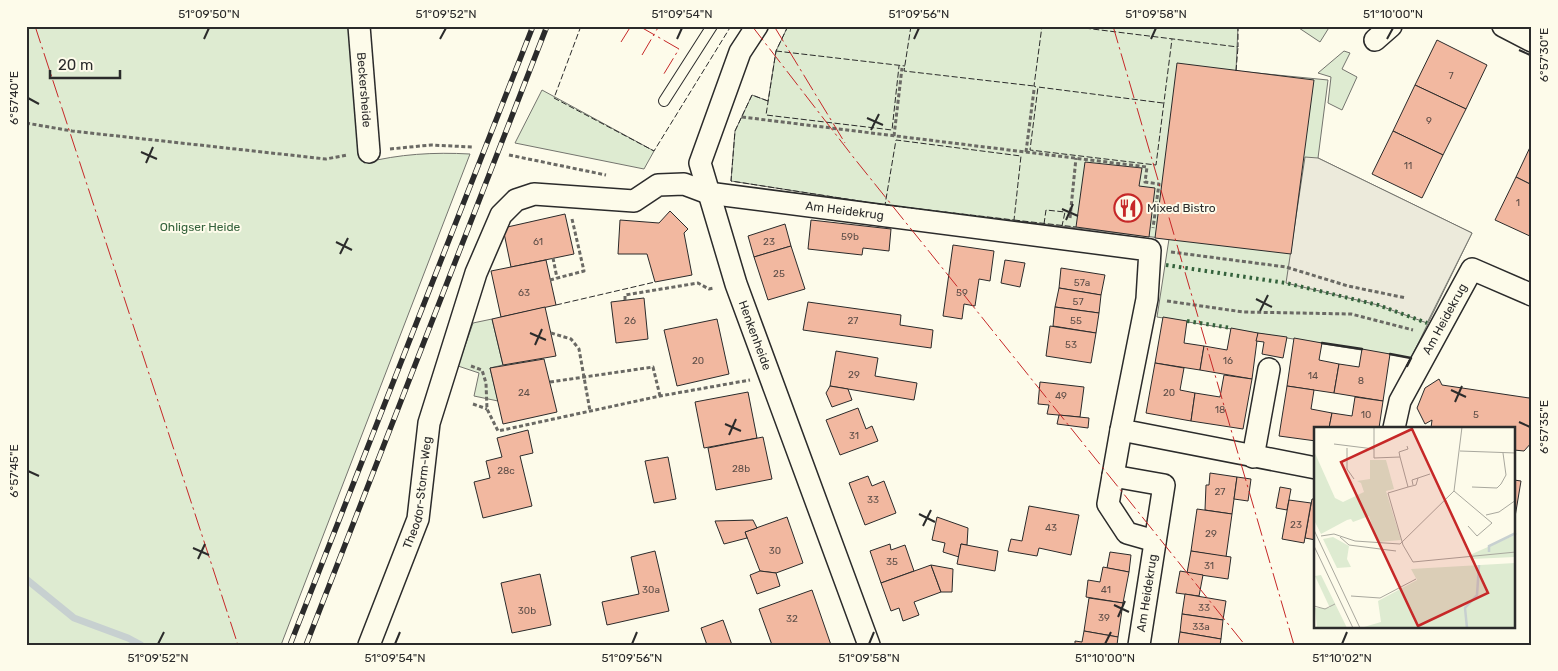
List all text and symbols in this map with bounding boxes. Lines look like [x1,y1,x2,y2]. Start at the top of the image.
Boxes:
text: 51°09'50"N [178,7,240,21]
text: 51°09'52"N [415,7,477,21]
text: 51°09'54"N [651,7,713,21]
text: 51°09'56"N [889,7,949,21]
text: 51°09'58"N [1125,7,1187,21]
text: 51°10'00"N [1363,7,1423,21]
text: 6°57'30"E [1537,28,1551,82]
scale bar [50,48,120,80]
street label: Beckersheide [354,52,374,128]
text: 20 m [58,56,93,74]
house number: 7 [1448,70,1454,82]
text: 6°57'40"E [7,71,21,125]
house number: 9 [1426,115,1432,127]
house number: 11 [1404,160,1412,172]
restaurant icon: Mixed Bistro [1113,193,1143,223]
house number: 1 [1516,197,1520,209]
street label: Am Heidekrug [805,199,885,223]
place label: Mixed Bistro [1147,201,1216,215]
park label: Ohligser Heide [160,220,241,234]
house number: 59b [841,231,859,243]
house number: 61 [533,236,543,248]
house number: 23 [763,236,775,248]
house number: 25 [773,268,785,280]
house number: 57a [1074,277,1090,289]
street label: Am Heidekrug [1420,281,1470,357]
house number: 63 [518,287,530,299]
house number: 59 [956,287,968,299]
house number: 57 [1072,296,1084,308]
street label: Henkenheide [736,299,774,372]
house number: 26 [624,315,636,327]
house number: 27 [848,315,859,327]
house number: 55 [1070,315,1082,327]
house number: 53 [1065,339,1077,351]
house number: 20 [692,355,704,367]
house number: 16 [1223,355,1233,367]
house number: 29 [848,369,860,381]
house number: 14 [1308,370,1318,382]
house number: 8 [1358,375,1364,387]
house number: 24 [518,387,530,399]
house number: 20 [1163,387,1175,399]
house number: 49 [1055,390,1067,402]
text: 6°57'35"E [1537,400,1551,454]
house number: 18 [1215,404,1225,416]
house number: 10 [1361,409,1371,421]
house number: 5 [1473,409,1479,421]
inset map [1314,427,1516,628]
house number: 31 [849,430,859,442]
street label: Theodor-Storm-Weg [400,436,434,551]
text: 6°57'45"E [7,444,21,498]
house number: 28b [732,463,750,475]
house number: 28c [497,465,515,477]
house number: 27 [1215,486,1226,498]
house number: 33 [867,494,879,506]
house number: 23 [1290,519,1302,531]
house number: 43 [1045,522,1057,534]
house number: 29 [1205,528,1217,540]
house number: 30 [769,545,781,557]
street label: Am Heidekrug [1134,553,1160,633]
house number: 35 [886,556,898,568]
house number: 31 [1204,560,1214,572]
house number: 30a [642,584,660,596]
house number: 41 [1101,584,1111,596]
house number: 33 [1198,602,1210,614]
house number: 30b [518,605,536,617]
house number: 39 [1098,612,1110,624]
house number: 32 [786,613,798,625]
house number: 33a [1192,621,1210,633]
text: 51°09'52"N [127,651,189,665]
text: 51°09'54"N [364,651,426,665]
text: 51°09'56"N [602,651,662,665]
text: 51°09'58"N [838,651,900,665]
text: 51°10'00"N [1075,651,1135,665]
text: 51°10'02"N [1312,651,1372,665]

